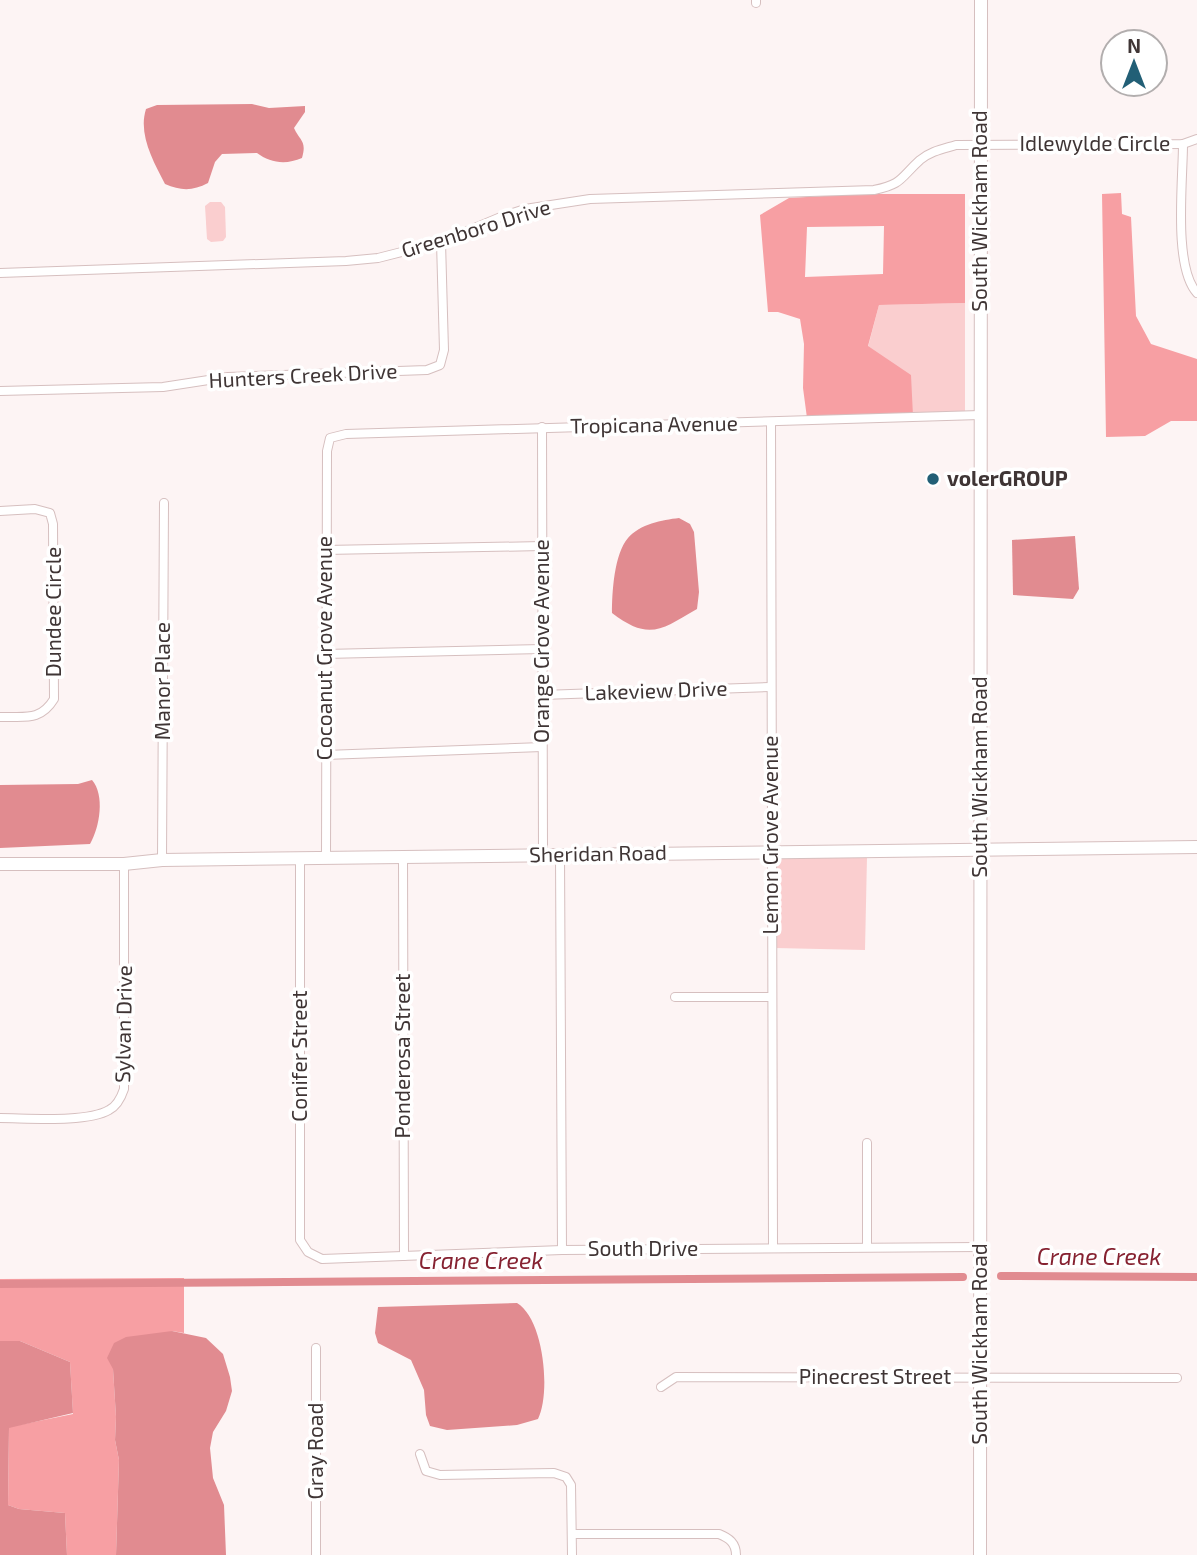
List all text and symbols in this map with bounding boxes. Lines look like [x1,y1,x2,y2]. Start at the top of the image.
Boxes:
north arrow [1099,28,1169,98]
text: N [1127,34,1141,57]
street label: South Wickham Road [966,110,991,312]
street label: Idlewylde Circle [1020,130,1170,155]
street label: Greenboro Drive [398,193,553,262]
street label: Hunters Creek Drive [208,357,398,392]
street label: Tropicana Avenue [570,410,738,437]
place label: volerGROUP [947,465,1068,490]
marker: volerGROUP [925,471,941,487]
street label: Cocoanut Grove Avenue [311,536,336,760]
street label: Orange Grove Avenue [528,539,553,743]
street label: Dundee Circle [40,547,65,677]
street label: Manor Place [149,622,174,740]
street label: Lakeview Drive [584,675,728,704]
street label: South Wickham Road [966,676,991,878]
street label: Lemon Grove Avenue [757,735,782,935]
street label: Sheridan Road [529,839,667,866]
street label: Sylvan Drive [109,965,136,1083]
street label: Ponderosa Street [389,973,414,1139]
street label: Conifer Street [286,990,311,1122]
street label: South Drive [588,1235,698,1260]
water label: Crane Creek [1037,1242,1161,1270]
street label: South Wickham Road [966,1243,991,1445]
water label: Crane Creek [419,1246,543,1274]
street label: Pinecrest Street [799,1363,951,1388]
street label: Gray Road [302,1403,327,1499]

